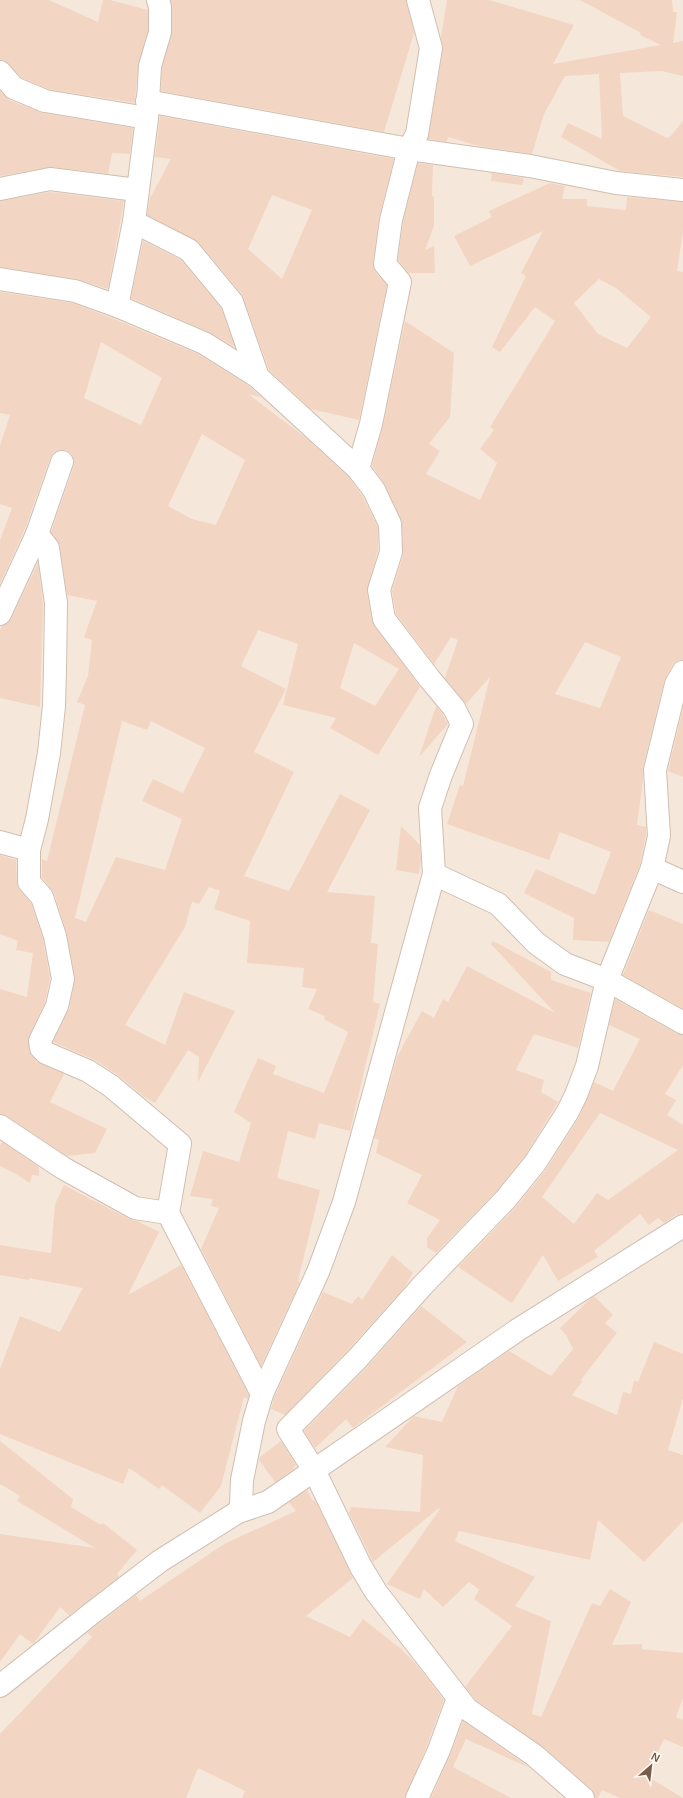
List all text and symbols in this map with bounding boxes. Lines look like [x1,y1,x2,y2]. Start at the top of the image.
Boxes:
north arrow [631,1746,671,1786]
text: N [649,1750,662,1764]

